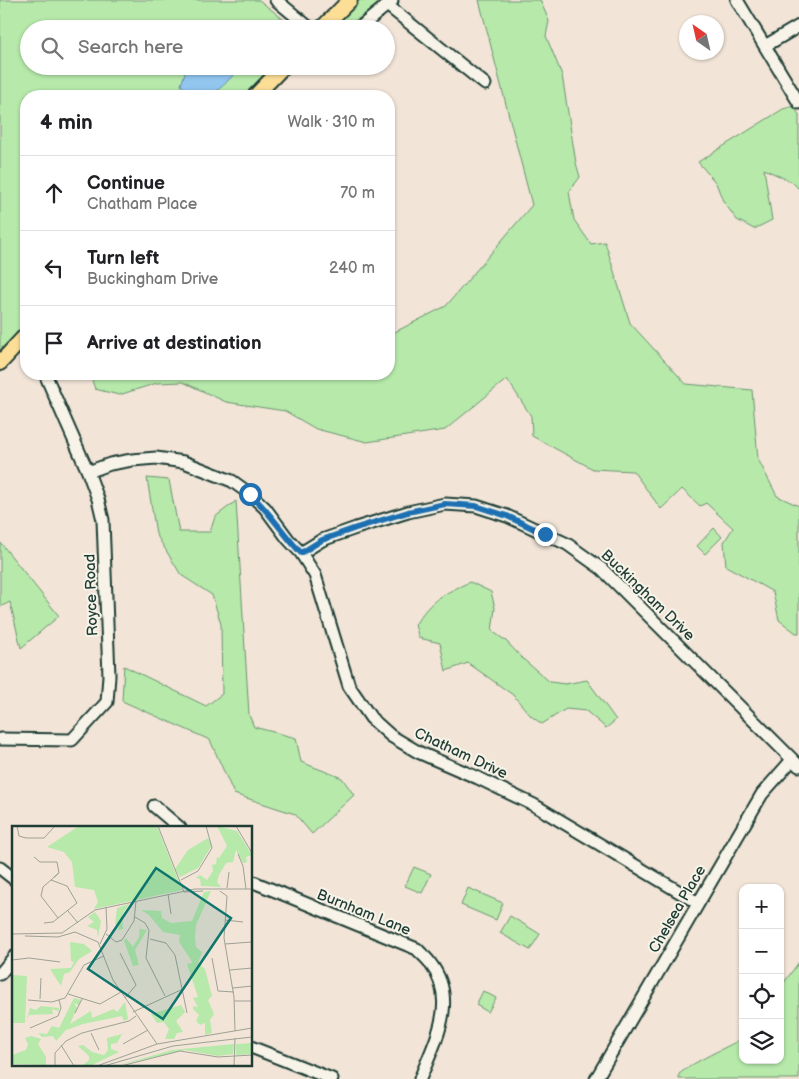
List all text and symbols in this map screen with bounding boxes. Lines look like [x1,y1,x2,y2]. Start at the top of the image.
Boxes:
north arrow [679,15,724,60]
search box [20,20,395,75]
icon: search [38,34,66,62]
text: Search here [78,36,183,59]
text: 4 min [40,110,93,135]
text: Walk · 310 m [287,113,375,132]
text: Continue [87,172,165,195]
icon: ahead [40,179,68,207]
text: 70 m [340,184,375,203]
text: Chatham Place [87,195,197,214]
text: Turn left [87,247,159,270]
icon: left [40,254,68,282]
text: 240 m [329,259,375,278]
text: Buckingham Drive [87,270,218,289]
icon: arrive [40,329,68,357]
text: Arrive at destination [87,332,262,355]
route start [239,483,262,506]
route end [534,523,557,546]
street label: Buckingham Drive [597,546,699,645]
street label: Royce Road [81,553,102,637]
street label: Chatham Drive [411,724,510,783]
inset map [12,826,252,1066]
street label: Chelsea Place [645,862,710,956]
map controls [739,884,784,1064]
button: + [739,884,784,929]
street label: Burnham Lane [314,885,414,940]
button: − [739,929,784,974]
button: locate [739,974,784,1019]
button: layers [739,1019,784,1064]

